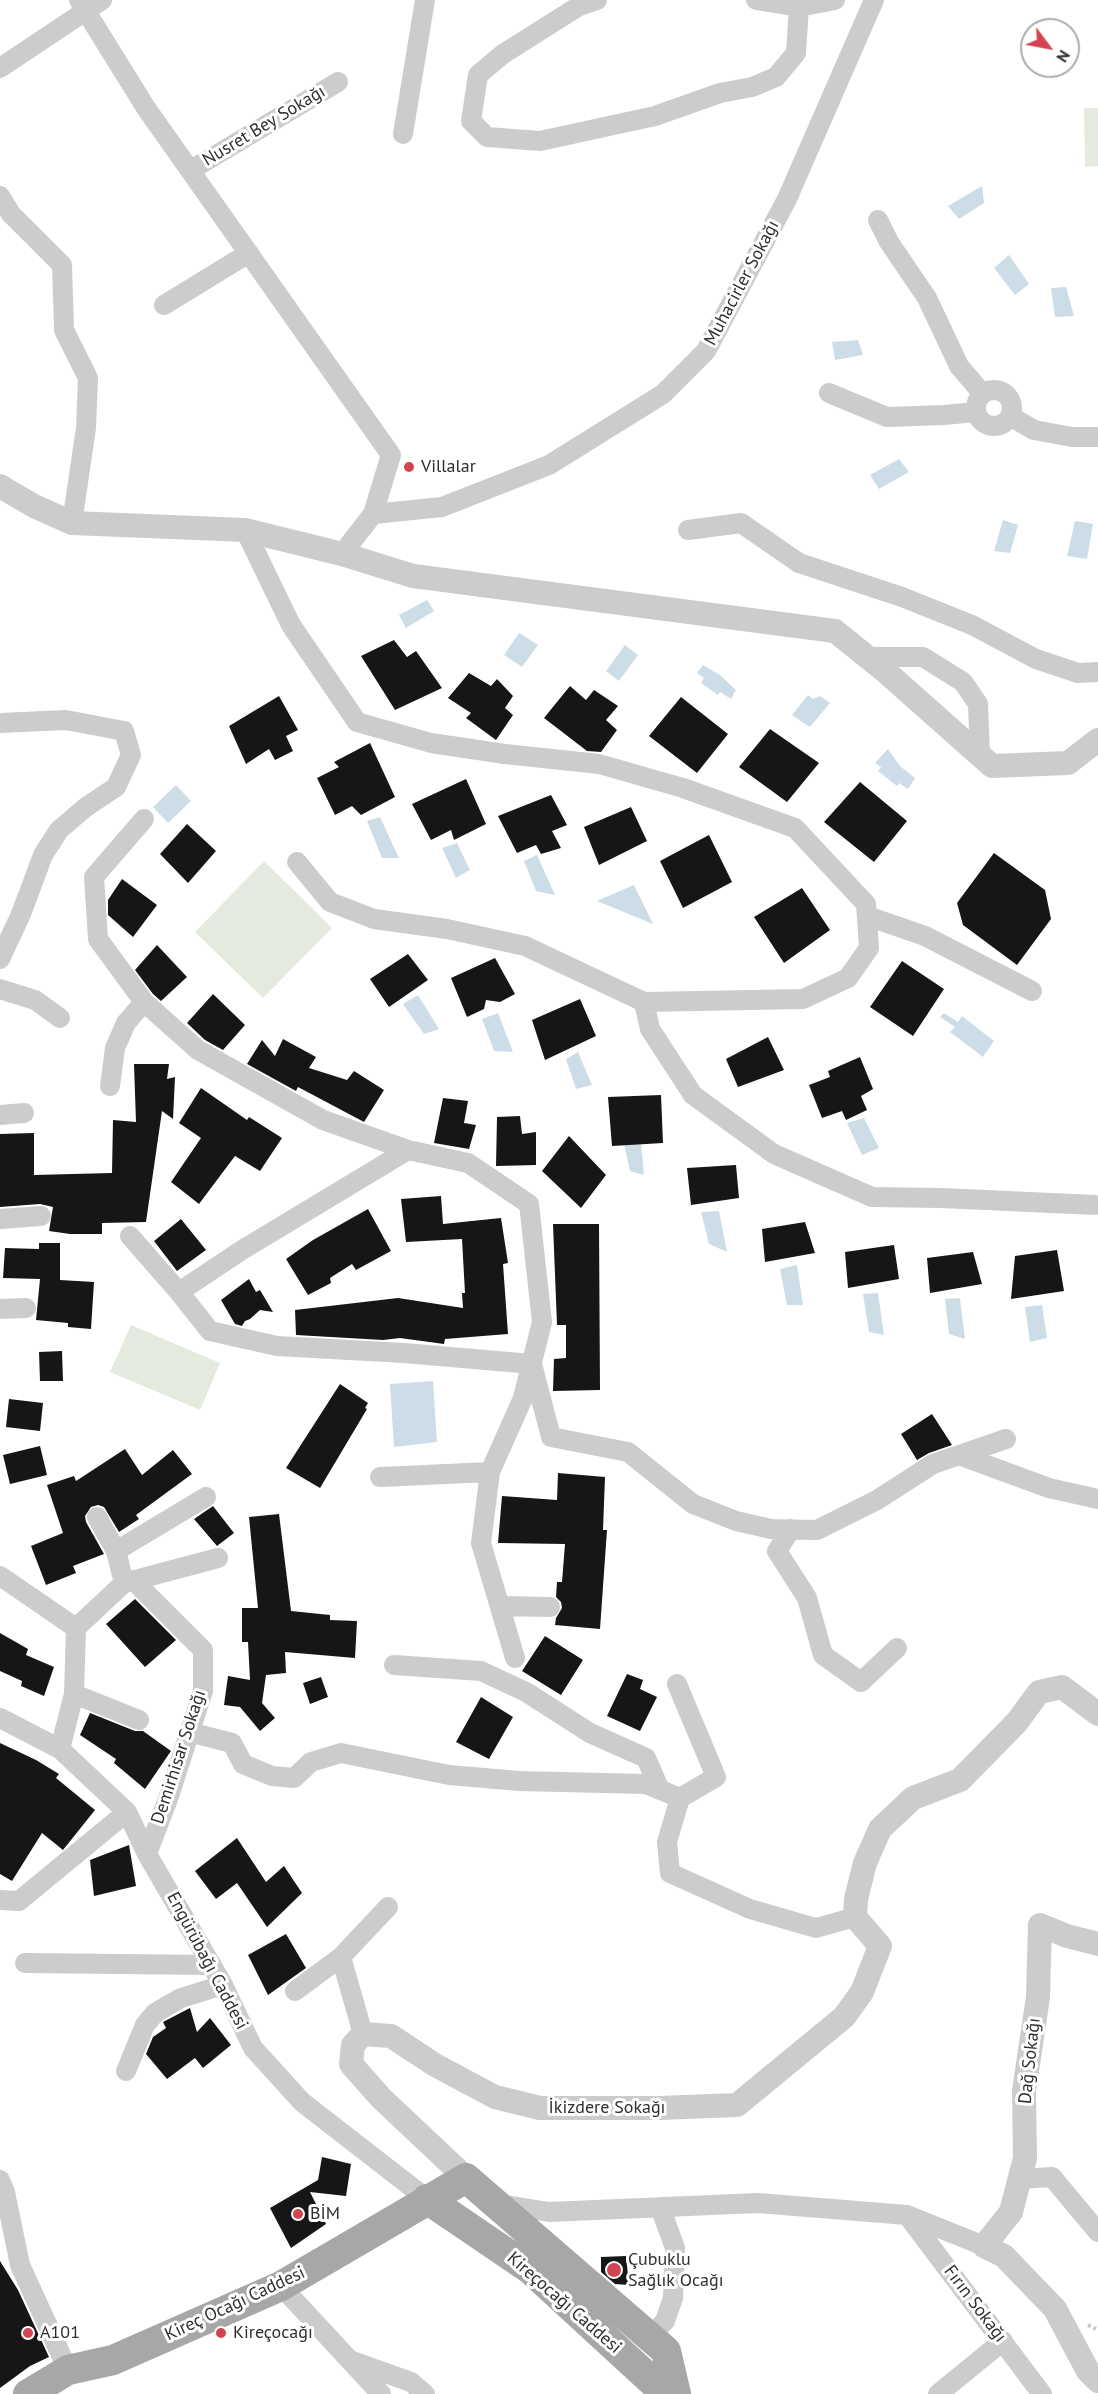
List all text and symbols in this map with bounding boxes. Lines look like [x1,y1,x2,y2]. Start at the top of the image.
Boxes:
north arrow [1020,18,1080,78]
text: N [1052,47,1075,66]
street label: Nusret Bey Sokağı [199,81,329,171]
street label: Muhacirler Sokağı [700,217,784,349]
place label: Villalar [421,456,476,478]
marker: Villalar [402,460,416,474]
street label: Demirhisar Sokağı [147,1687,211,1827]
street label: Engürübağı Caddesi [162,1889,252,2033]
street label: Dağ Sokağı [1015,2017,1045,2105]
street label: İkizdere Sokağı [549,2097,665,2119]
place label: BİM [310,2203,340,2225]
marker: BİM [291,2207,305,2221]
street label: Kireçocağı Caddesi [502,2247,626,2359]
place label: Çubuklu Sağlık Ocağı [628,2249,724,2292]
marker: Çubuklu Sağlık Ocağı [605,2261,623,2279]
street label: Fırın Sokağı [939,2261,1011,2347]
street label: Kireç Ocağı Caddesi [161,2262,309,2346]
place label: A101 [40,2322,80,2344]
place label: Kireçocağı [233,2322,313,2344]
marker: A101 [21,2326,35,2340]
marker: Kireçocağı [214,2326,228,2340]

